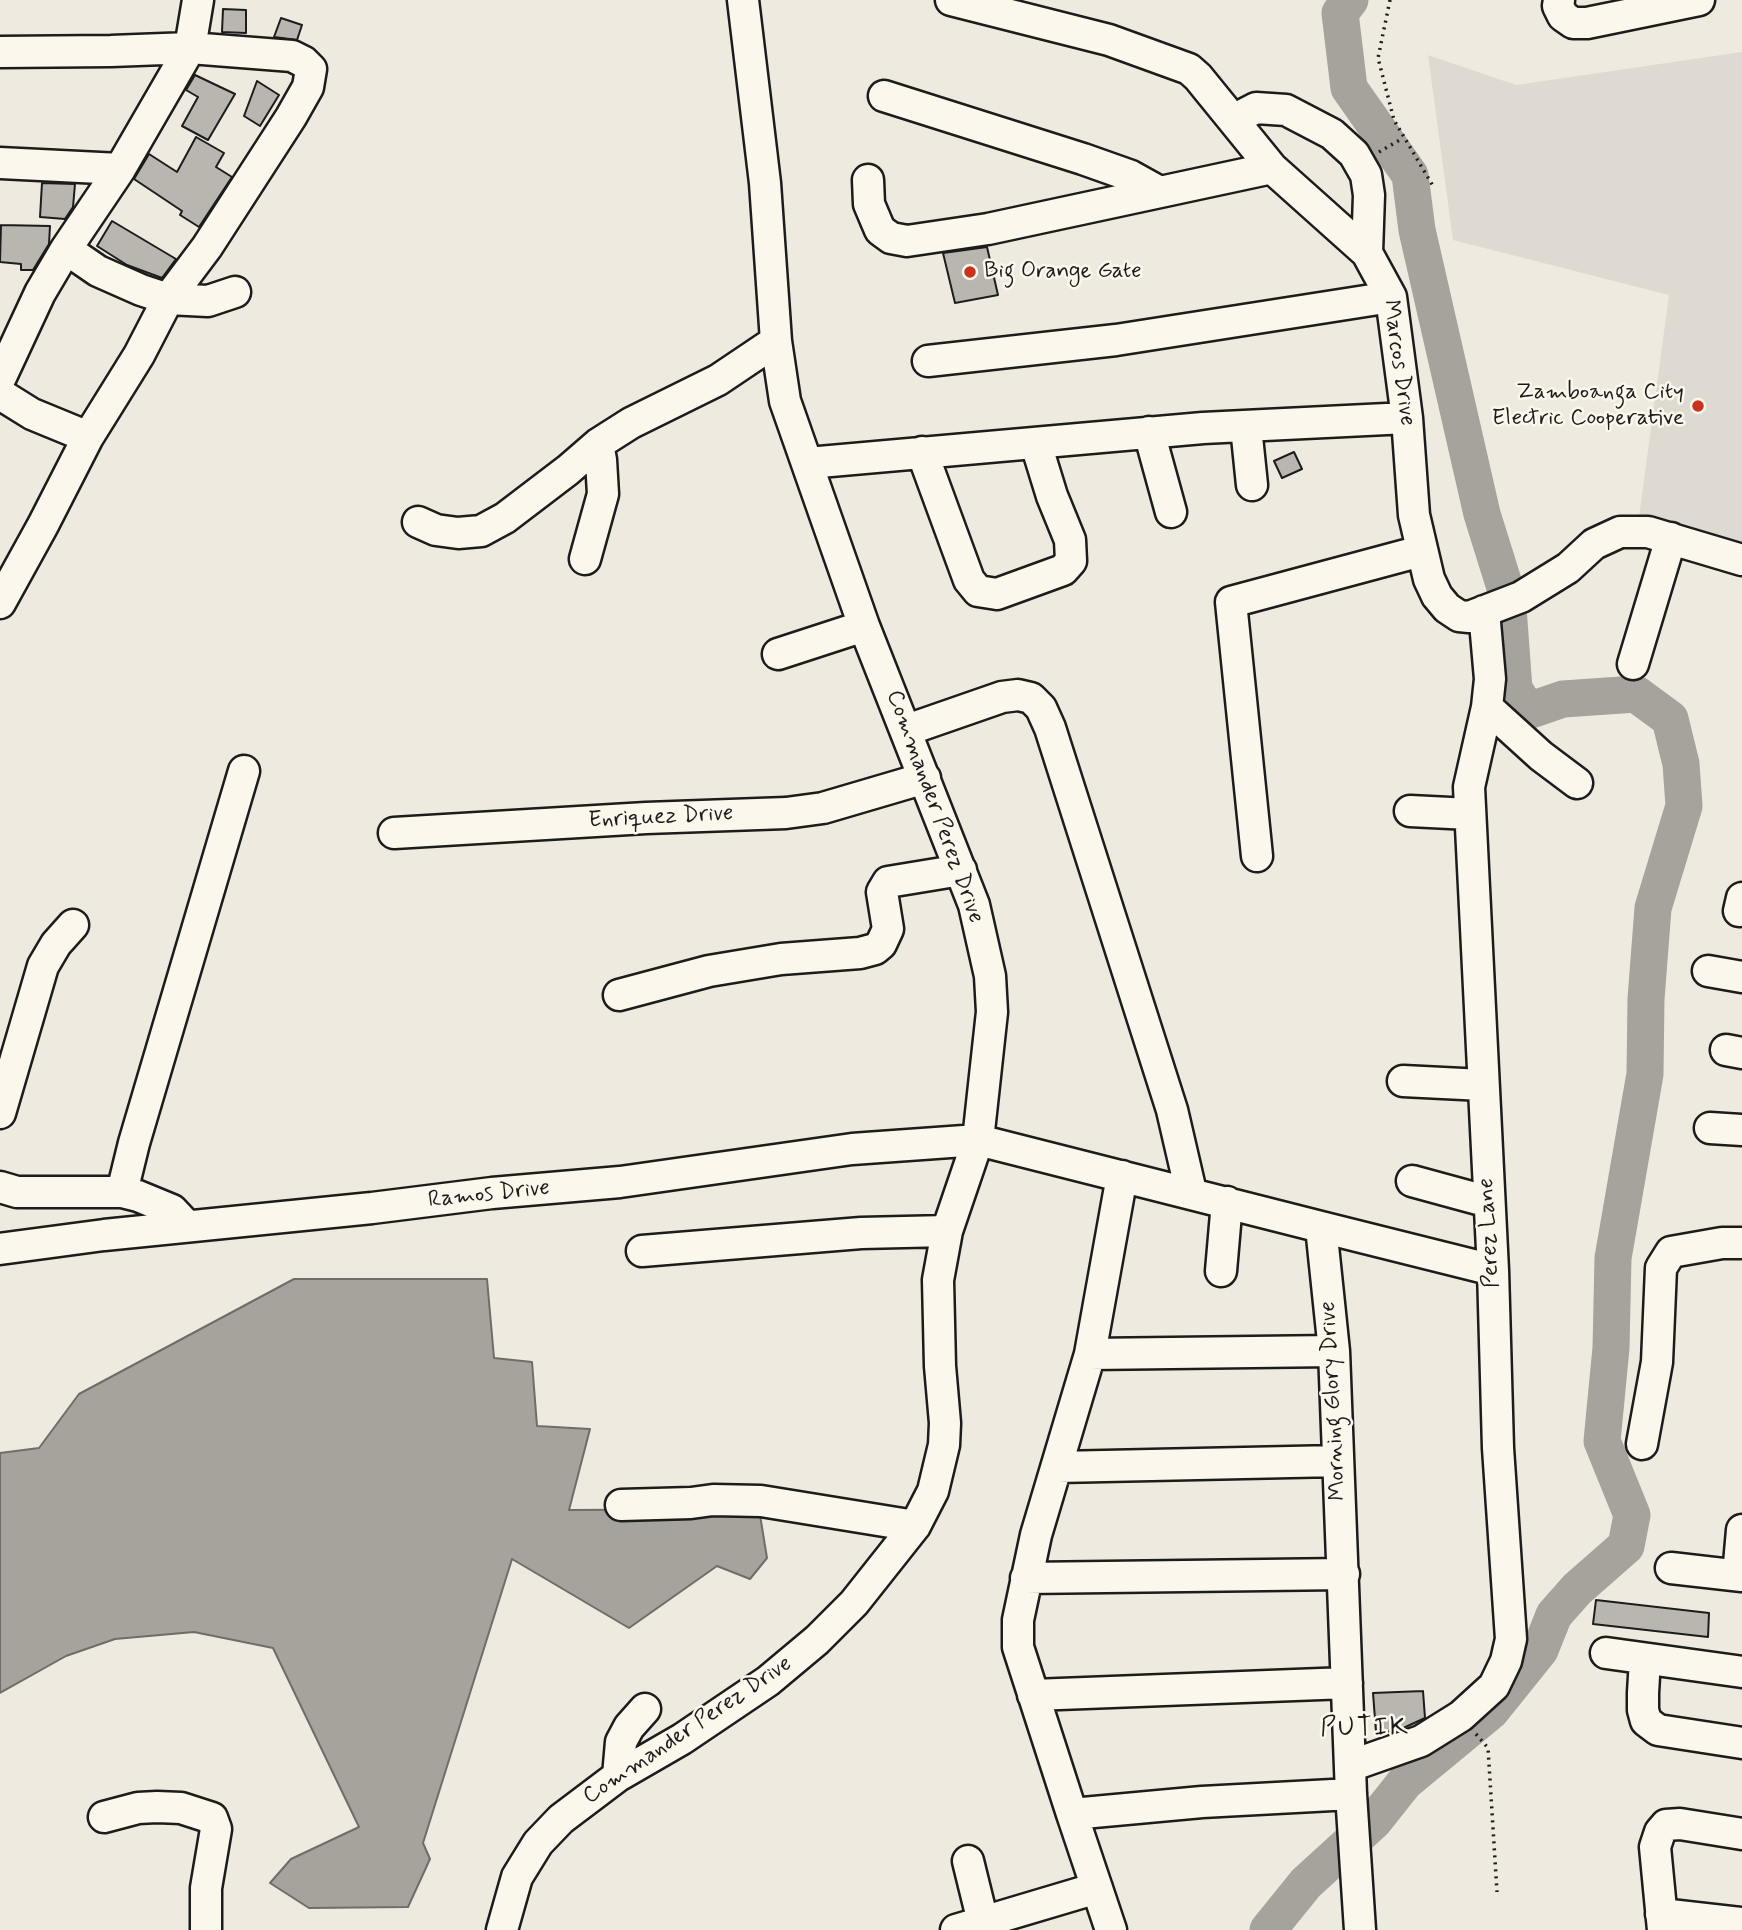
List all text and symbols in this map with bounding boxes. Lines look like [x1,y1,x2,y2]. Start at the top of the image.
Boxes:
place label: Big Orange Gate [984,258,1142,286]
marker: Big Orange Gate [962,264,978,280]
street label: Marcos Drive [1376,298,1420,428]
place label: Zamboanga City Electric Cooperative [1492,379,1684,433]
marker: Zamboanga City Electric Cooperative [1690,398,1706,414]
street label: Commander Perez Drive [879,687,989,927]
street label: Enriquez Drive [588,800,734,836]
street label: Ramos Drive [427,1175,551,1215]
street label: Perez Lane [1473,1177,1507,1289]
street label: Morning Glory Drive [1315,1300,1353,1502]
street label: Commander Perez Drive [578,1651,798,1811]
district label: PUTIK [1320,1714,1410,1746]

